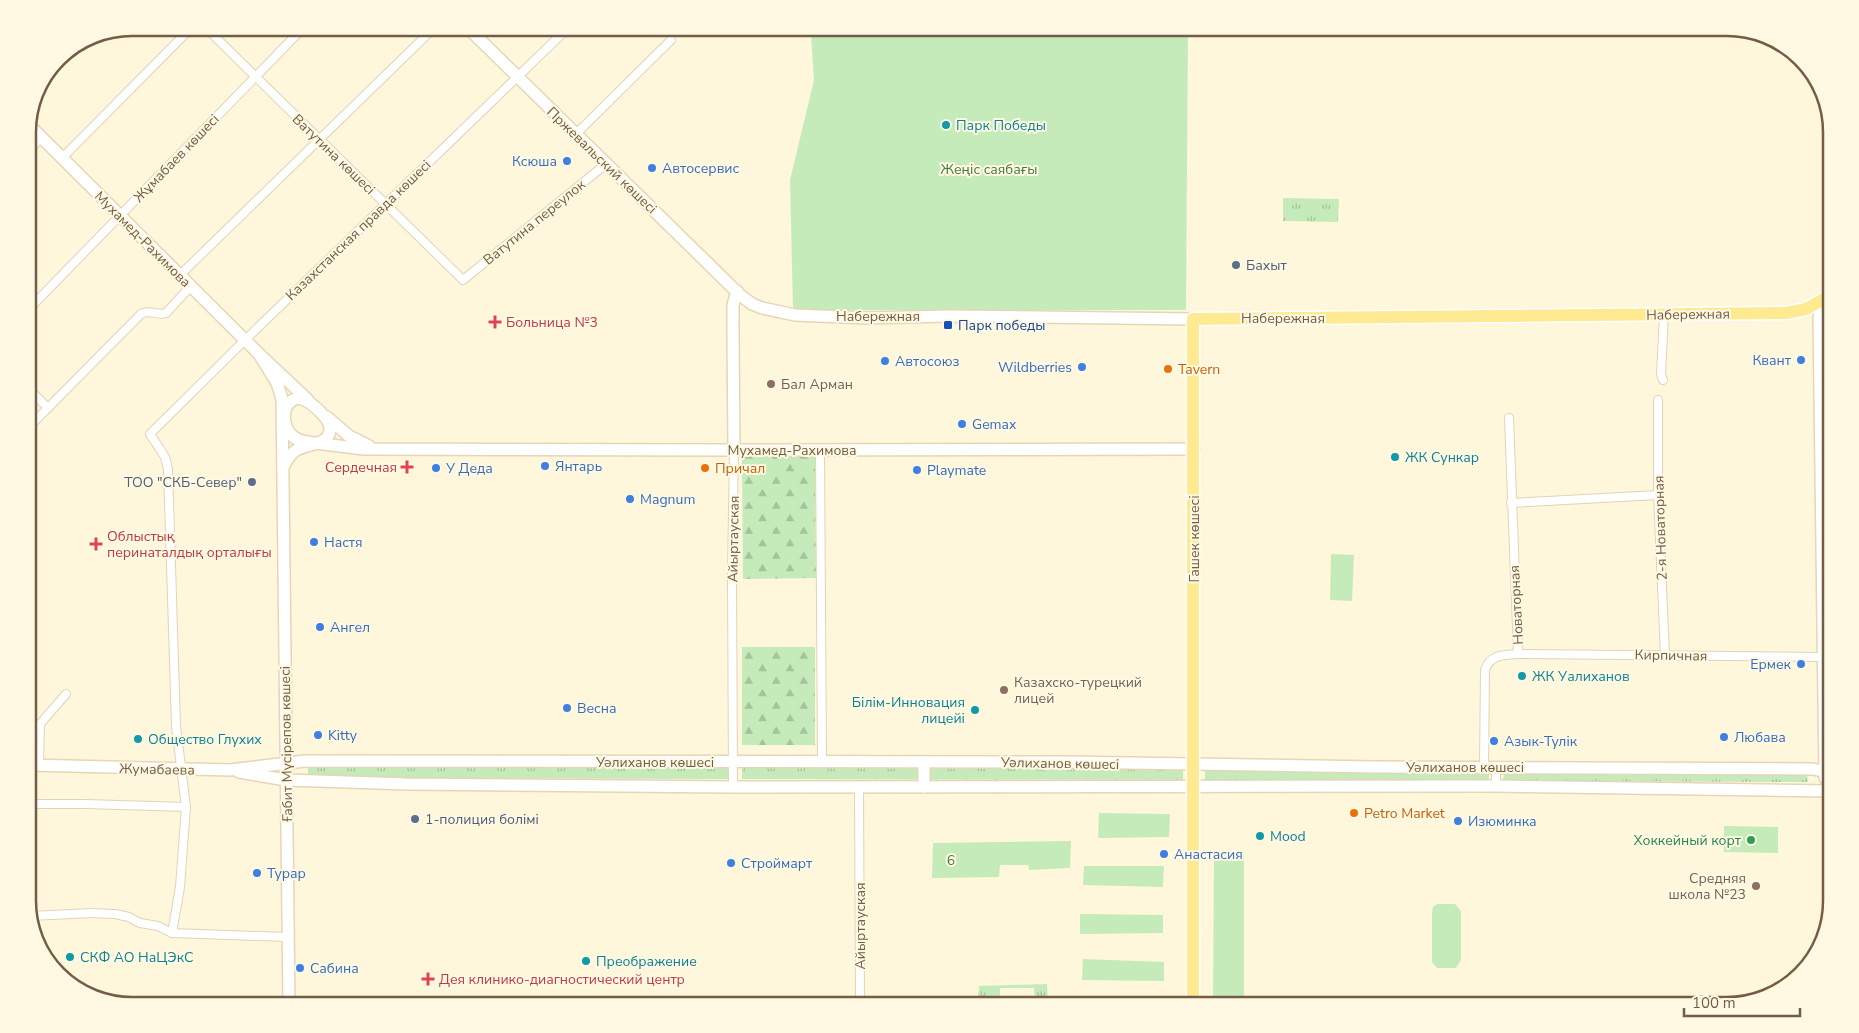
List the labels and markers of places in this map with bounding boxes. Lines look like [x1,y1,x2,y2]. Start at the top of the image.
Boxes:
place label: Парк Победы [956,116,1046,135]
marker: Парк Победы [940,119,952,131]
place label: Ксюша [512,152,557,171]
marker: Ксюша [561,155,573,167]
place label: Автосервис [662,159,739,178]
marker: Автосервис [646,162,658,174]
place label: Бахыт [1246,256,1287,275]
marker: Бахыт [1230,259,1242,271]
place label: Больница №3 [506,313,598,332]
marker: Больница №3 [488,315,502,329]
place label: Парк победы [958,316,1046,335]
marker: Парк победы [942,319,954,331]
place label: Квант [1752,351,1792,370]
place label: Автосоюз [895,352,959,371]
marker: Квант [1795,354,1807,366]
marker: Автосоюз [879,355,891,367]
place label: Wildberries [998,358,1072,377]
place label: Tavern [1178,360,1220,379]
marker: Wildberries [1076,361,1088,373]
marker: Tavern [1162,363,1174,375]
place label: Бал Арман [781,375,853,394]
marker: Бал Арман [765,378,777,390]
place label: Gemax [972,415,1017,434]
marker: Gemax [956,418,968,430]
place label: ЖК Сункар [1405,448,1479,467]
marker: ЖК Сункар [1389,451,1401,463]
place label: Янтарь [555,457,602,476]
place label: Сердечная [325,458,397,477]
place label: У Деда [445,459,493,478]
place label: Причал [715,459,765,478]
marker: Янтарь [539,460,551,472]
marker: Сердечная [401,461,413,473]
place label: Playmate [927,461,986,480]
marker: У Деда [430,462,442,474]
marker: Причал [699,462,711,474]
marker: Playmate [911,464,923,476]
place label: ТОО "СКБ-Север" [124,473,242,492]
marker: ТОО "СКБ-Север" [246,476,258,488]
place label: Magnum [640,490,695,509]
marker: Magnum [624,493,636,505]
place label: Облыстық перинаталдық орталығы [107,527,272,562]
place label: Настя [324,533,363,552]
marker: Настя [308,536,320,548]
marker: Облыстық перинаталдық орталығы [89,537,103,551]
place label: Ангел [330,618,370,637]
marker: Ангел [314,621,326,633]
place label: Ермек [1750,655,1792,674]
marker: Ермек [1795,658,1807,670]
place label: ЖК Уалиханов [1532,667,1630,686]
marker: ЖК Уалиханов [1516,670,1528,682]
place label: Казахско-турецкий лицей [1014,673,1142,708]
marker: Казахско-турецкий лицей [998,684,1010,696]
place label: Білім-Инновация лицейі [852,693,965,728]
place label: Весна [577,699,616,718]
marker: Весна [561,702,573,714]
marker: Білім-Инновация лицейі [969,704,981,716]
place label: Kitty [328,726,358,745]
place label: Любава [1734,728,1786,747]
marker: Kitty [312,729,324,741]
place label: Общество Глухих [148,730,262,749]
marker: Любава [1718,731,1730,743]
place label: Азык-Тулiк [1504,732,1578,751]
marker: Общество Глухих [132,733,144,745]
marker: Азык-Тулiк [1488,735,1500,747]
place label: Petro Market [1364,804,1445,823]
marker: Petro Market [1348,807,1360,819]
place label: 1-полиция болiмi [425,810,539,829]
place label: Изюминка [1468,812,1537,831]
marker: 1-полиция болiмi [409,813,421,825]
marker: Изюминка [1452,815,1464,827]
place label: Mood [1270,827,1306,846]
marker: Mood [1254,830,1266,842]
place label: Хоккейный корт [1634,831,1742,850]
marker: Хоккейный корт [1745,834,1757,846]
place label: Анастасия [1174,845,1243,864]
marker: Анастасия [1158,848,1170,860]
place label: Строймарт [741,854,813,873]
marker: Строймарт [725,857,737,869]
place label: Турар [267,864,306,883]
marker: Турар [251,867,263,879]
place label: Средняя школа №23 [1669,869,1746,904]
marker: Средняя школа №23 [1750,880,1762,892]
place label: СКФ АО НаЦЭкС [80,948,194,967]
marker: СКФ АО НаЦЭкС [64,951,76,963]
place label: Преображение [596,952,697,971]
marker: Преображение [580,955,592,967]
place label: Сабина [310,959,359,978]
marker: Сабина [294,962,306,974]
place label: Дея клинико-диагностический центр [439,970,685,989]
marker: Дея клинико-диагностический центр [421,972,435,986]

